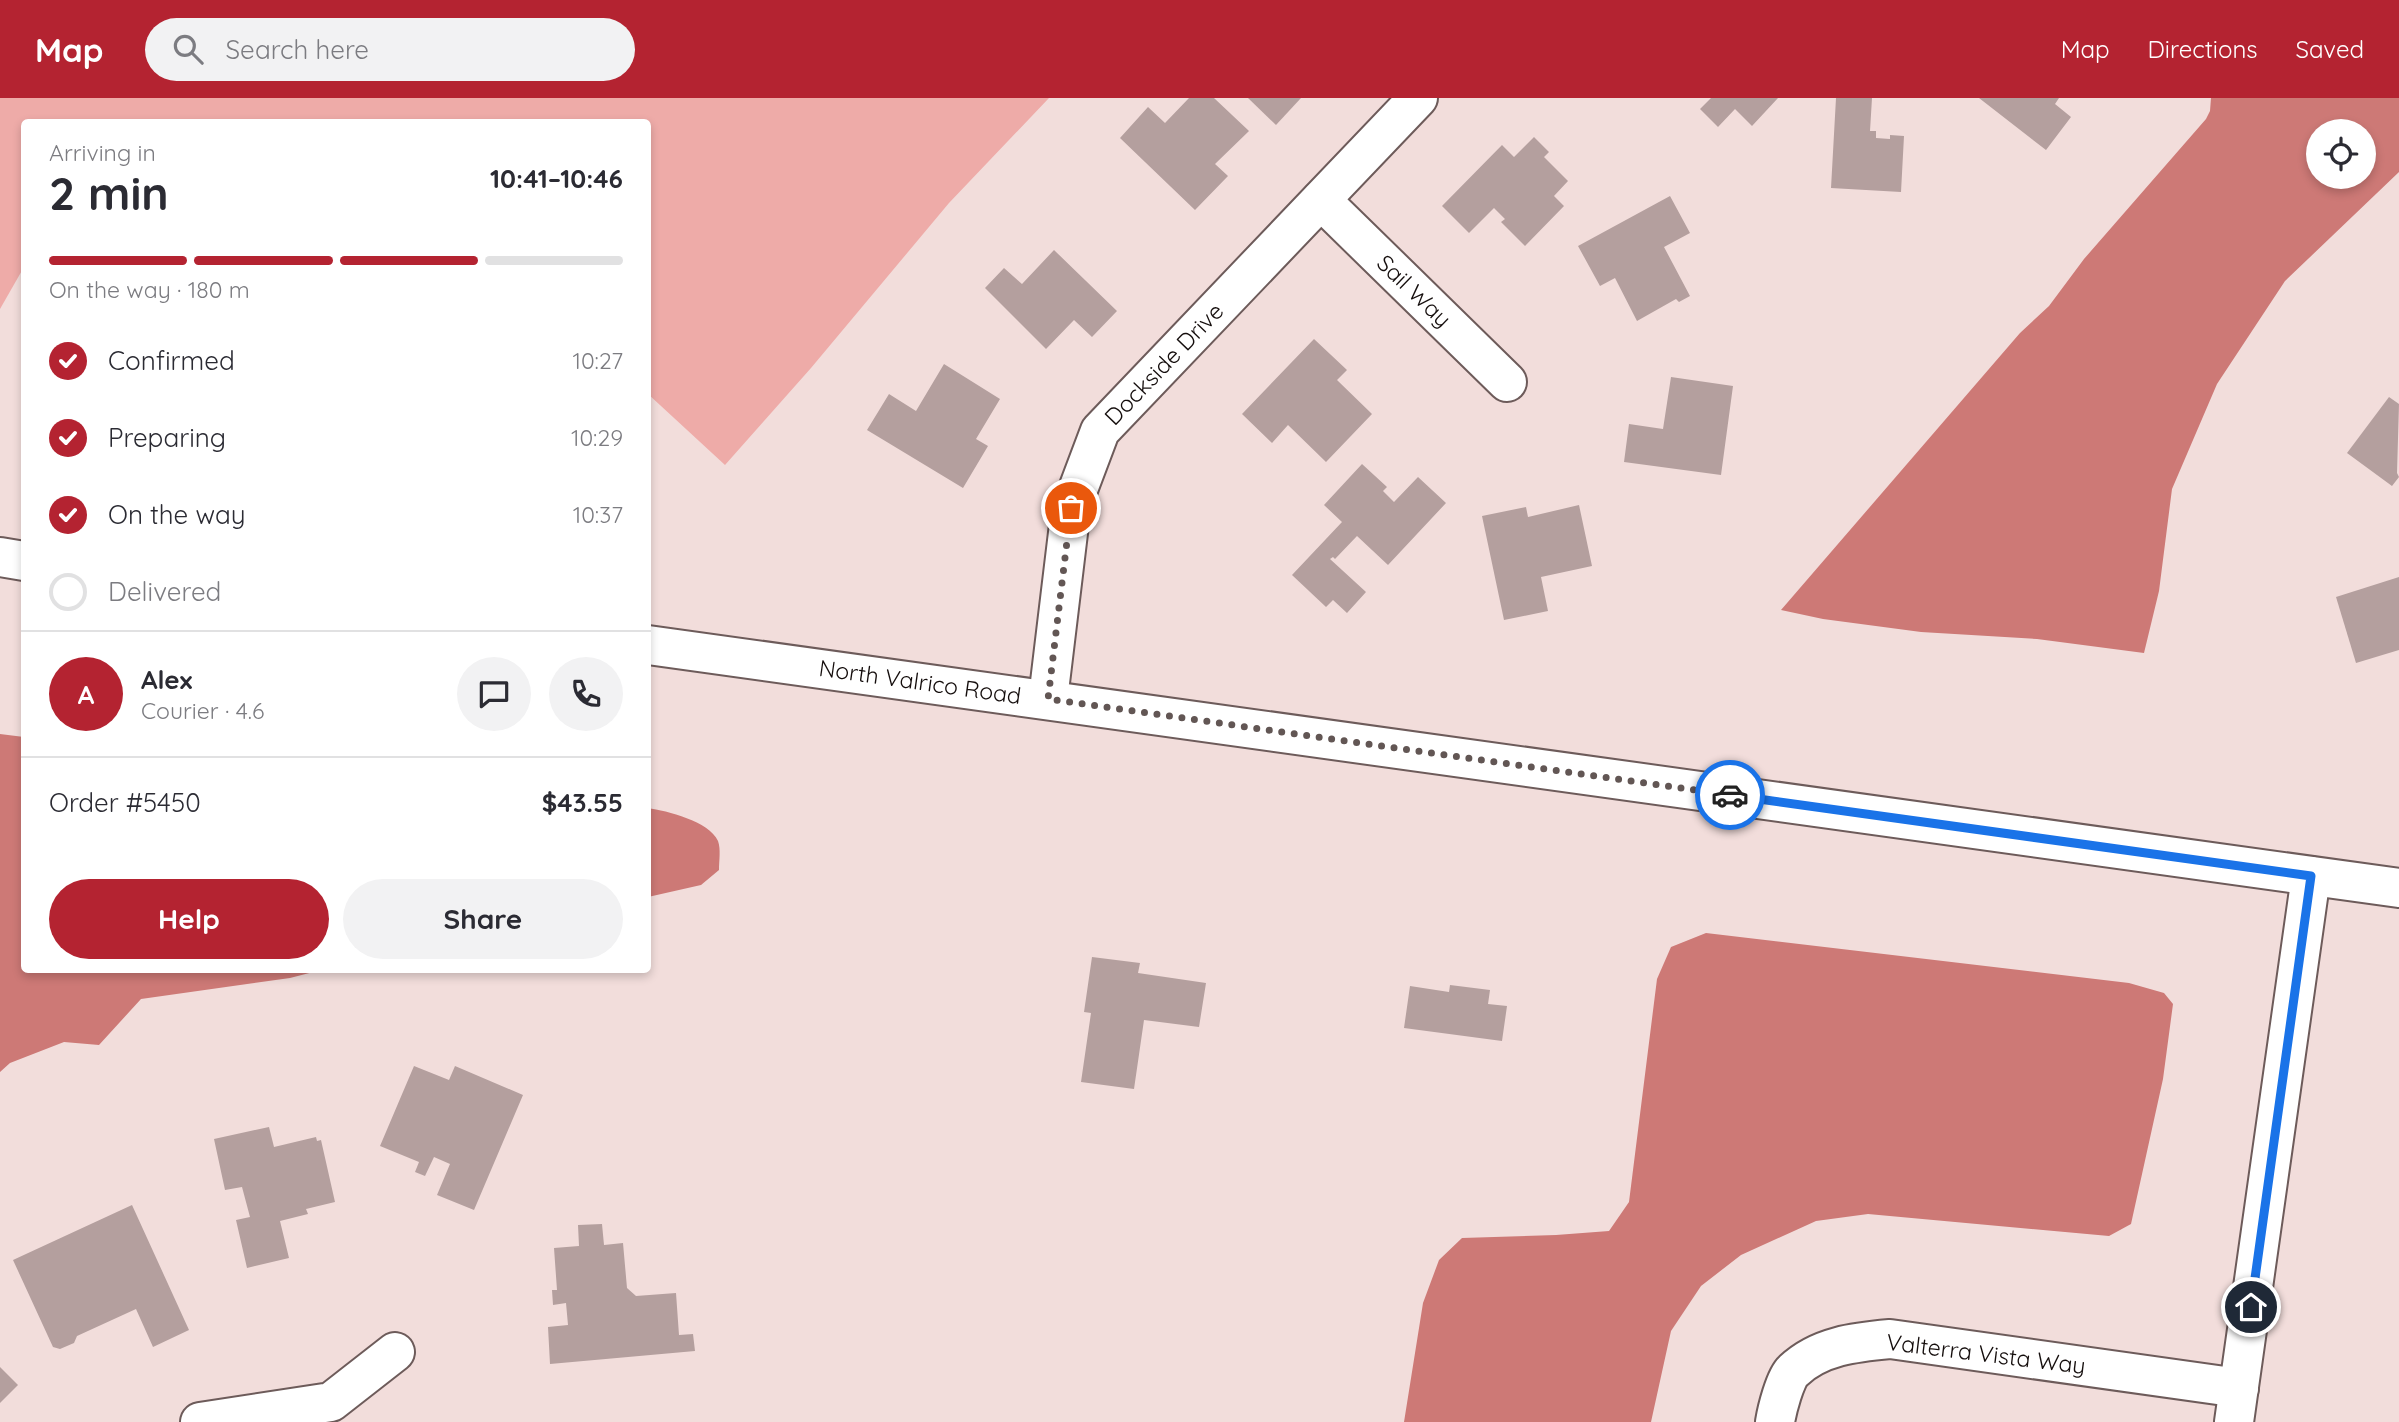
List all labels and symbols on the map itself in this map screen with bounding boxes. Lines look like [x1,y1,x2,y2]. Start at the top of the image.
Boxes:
street label: Sail Way [1371,248,1458,333]
street label: Dockside Drive [1098,296,1229,431]
pin [1041,478,1101,538]
street label: North Valrico Road [817,653,1023,710]
courier [1695,760,1765,830]
pin [2221,1277,2281,1337]
street label: Valterra Vista Way [1885,1327,2087,1380]

